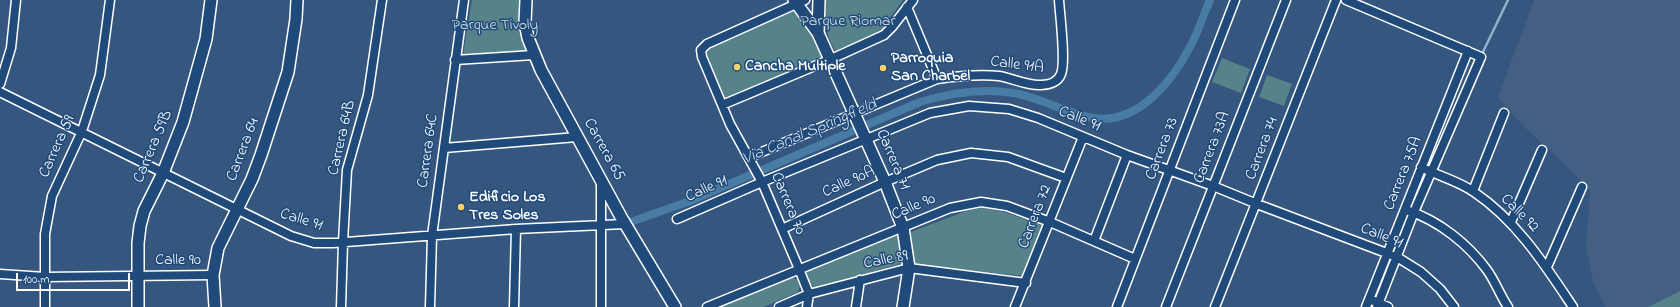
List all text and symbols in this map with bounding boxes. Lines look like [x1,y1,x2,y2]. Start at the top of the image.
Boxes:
park label: Parque Riomar [801,12,895,32]
park label: Parque Tivoly [452,16,538,36]
place label: Parroquia San Charbel [891,49,970,87]
street label: Calle 91A [989,53,1045,79]
place label: Cancha Multiple [745,57,845,77]
marker: Cancha Multiple [732,62,742,72]
marker: Parroquia San Charbel [878,63,888,73]
water label: Via Canal Springfield [740,95,880,171]
street label: Carrera 64B [325,99,361,177]
street label: Calle 91 [1055,103,1103,137]
street label: Carrera 59B [130,108,178,186]
street label: Carrera 73A [1191,109,1235,187]
street label: Carrera 59 [36,113,80,181]
street label: Carrera 64C [414,113,444,189]
street label: Carrera 65 [578,115,628,185]
street label: Carrera 73 [1142,115,1184,183]
street label: Carrera 74 [1242,115,1284,183]
street label: Carrera 64 [223,116,265,184]
street label: Carrera 71 [871,127,913,193]
street label: Carrera 75A [1381,134,1427,214]
street label: Calle 90A [820,163,878,203]
street label: Carrera 70 [765,170,809,238]
street label: Calle 91 [683,172,731,208]
street label: Carrera 72 [1015,182,1057,252]
place label: Edificio Los Tres Soles [469,188,546,226]
street label: Calle 90 [889,190,939,226]
street label: Calle 92 [1496,191,1542,237]
marker: Edificio Los Tres Soles [456,202,466,212]
street label: Calle 91 [277,205,325,237]
street label: Calle 91 [1357,220,1405,254]
street label: Calle 89 [862,247,910,275]
street label: Calle 90 [155,251,201,271]
scale bar [18,265,132,291]
text: 100 m [23,271,50,289]

